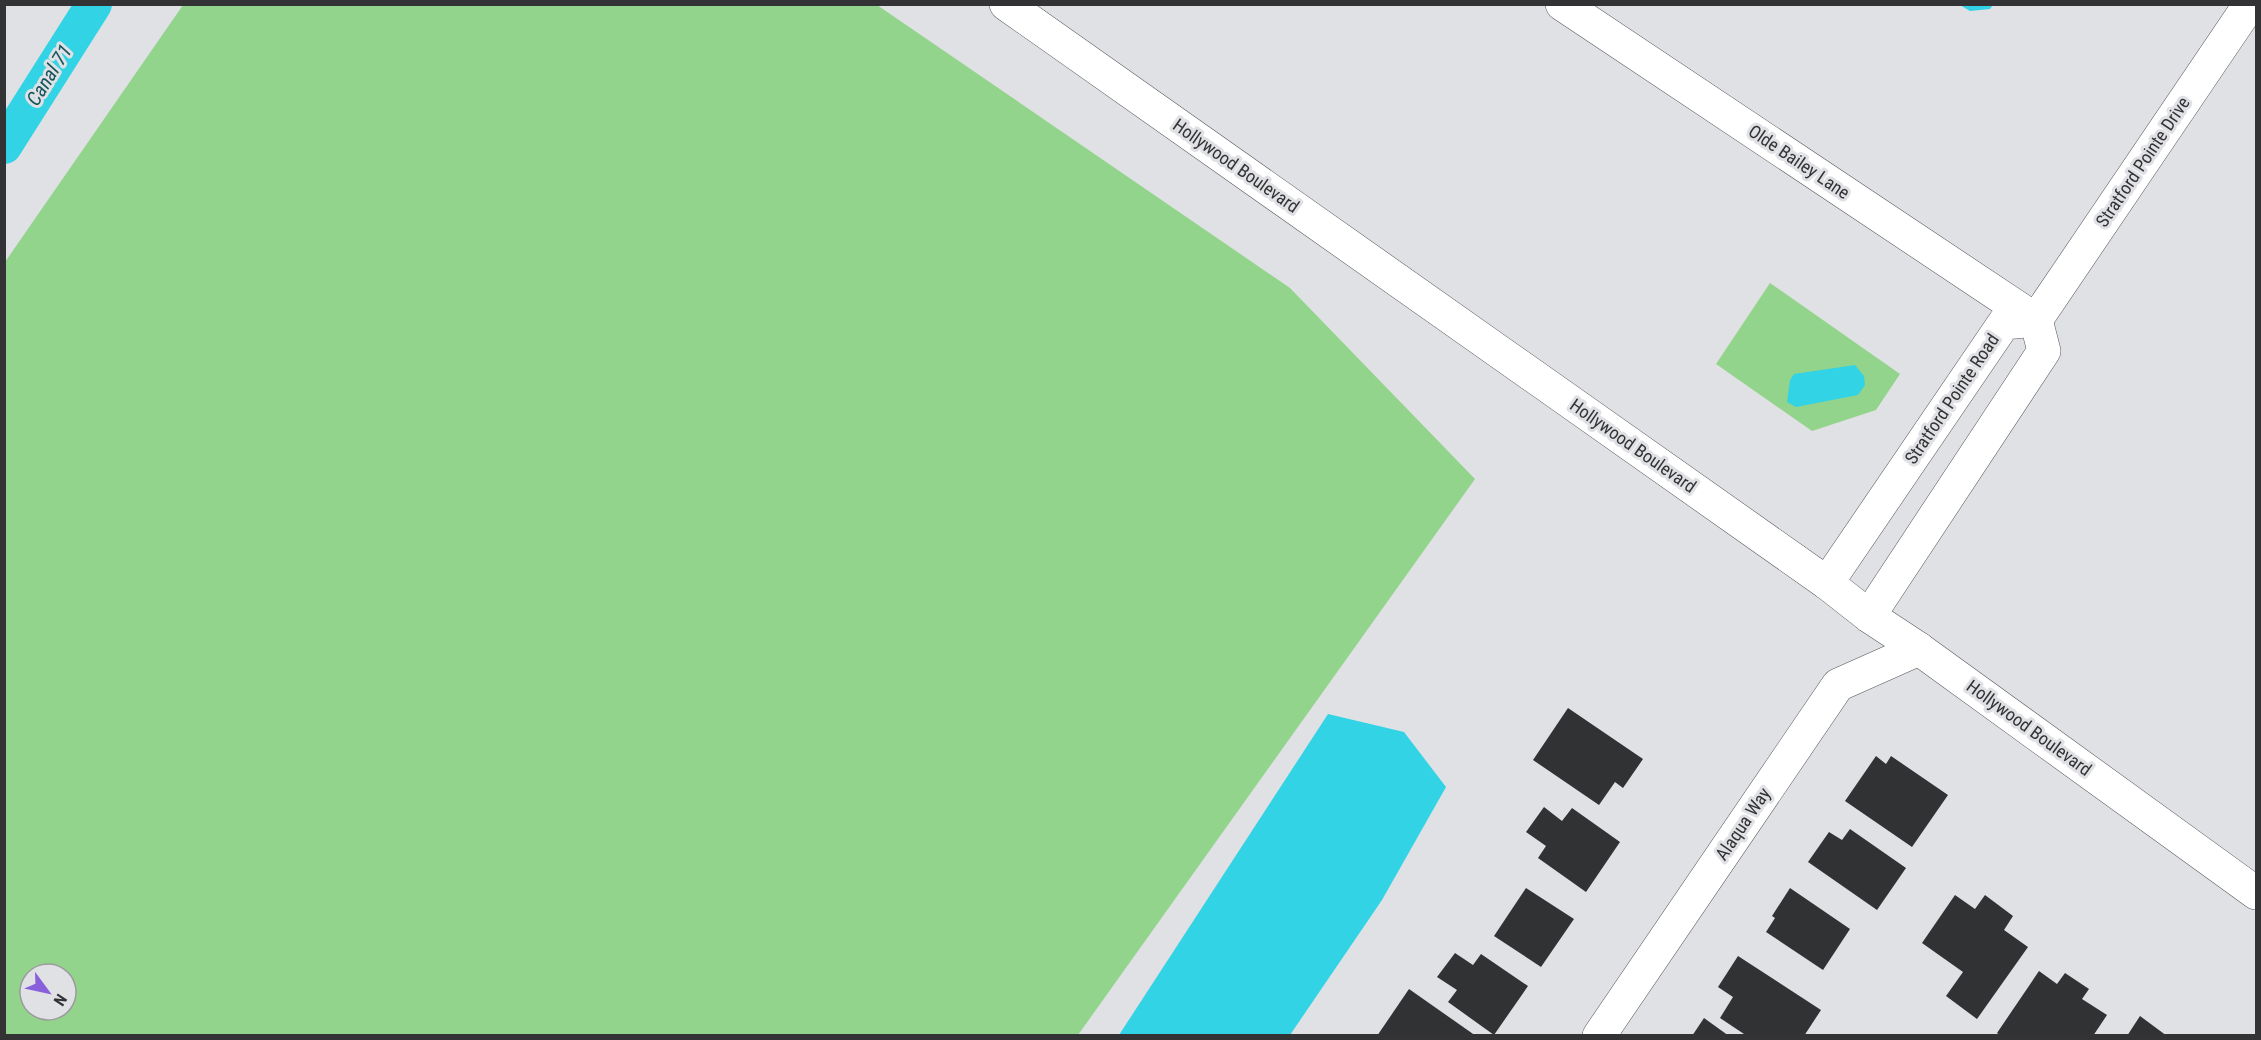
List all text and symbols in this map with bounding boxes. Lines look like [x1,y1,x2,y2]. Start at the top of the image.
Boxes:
water label: Canal 71 [21,40,77,110]
street label: Stratford Pointe Drive [2091,93,2194,231]
street label: Hollywood Boulevard [1169,114,1303,217]
street label: Olde Bailey Lane [1745,120,1854,203]
street label: Stratford Pointe Road [1900,330,2003,468]
street label: Hollywood Boulevard [1566,394,1700,497]
street label: Hollywood Boulevard [1963,675,2096,780]
street label: Alaqua Way [1711,783,1775,864]
north arrow [18,962,78,1022]
text: N [50,991,71,1009]

